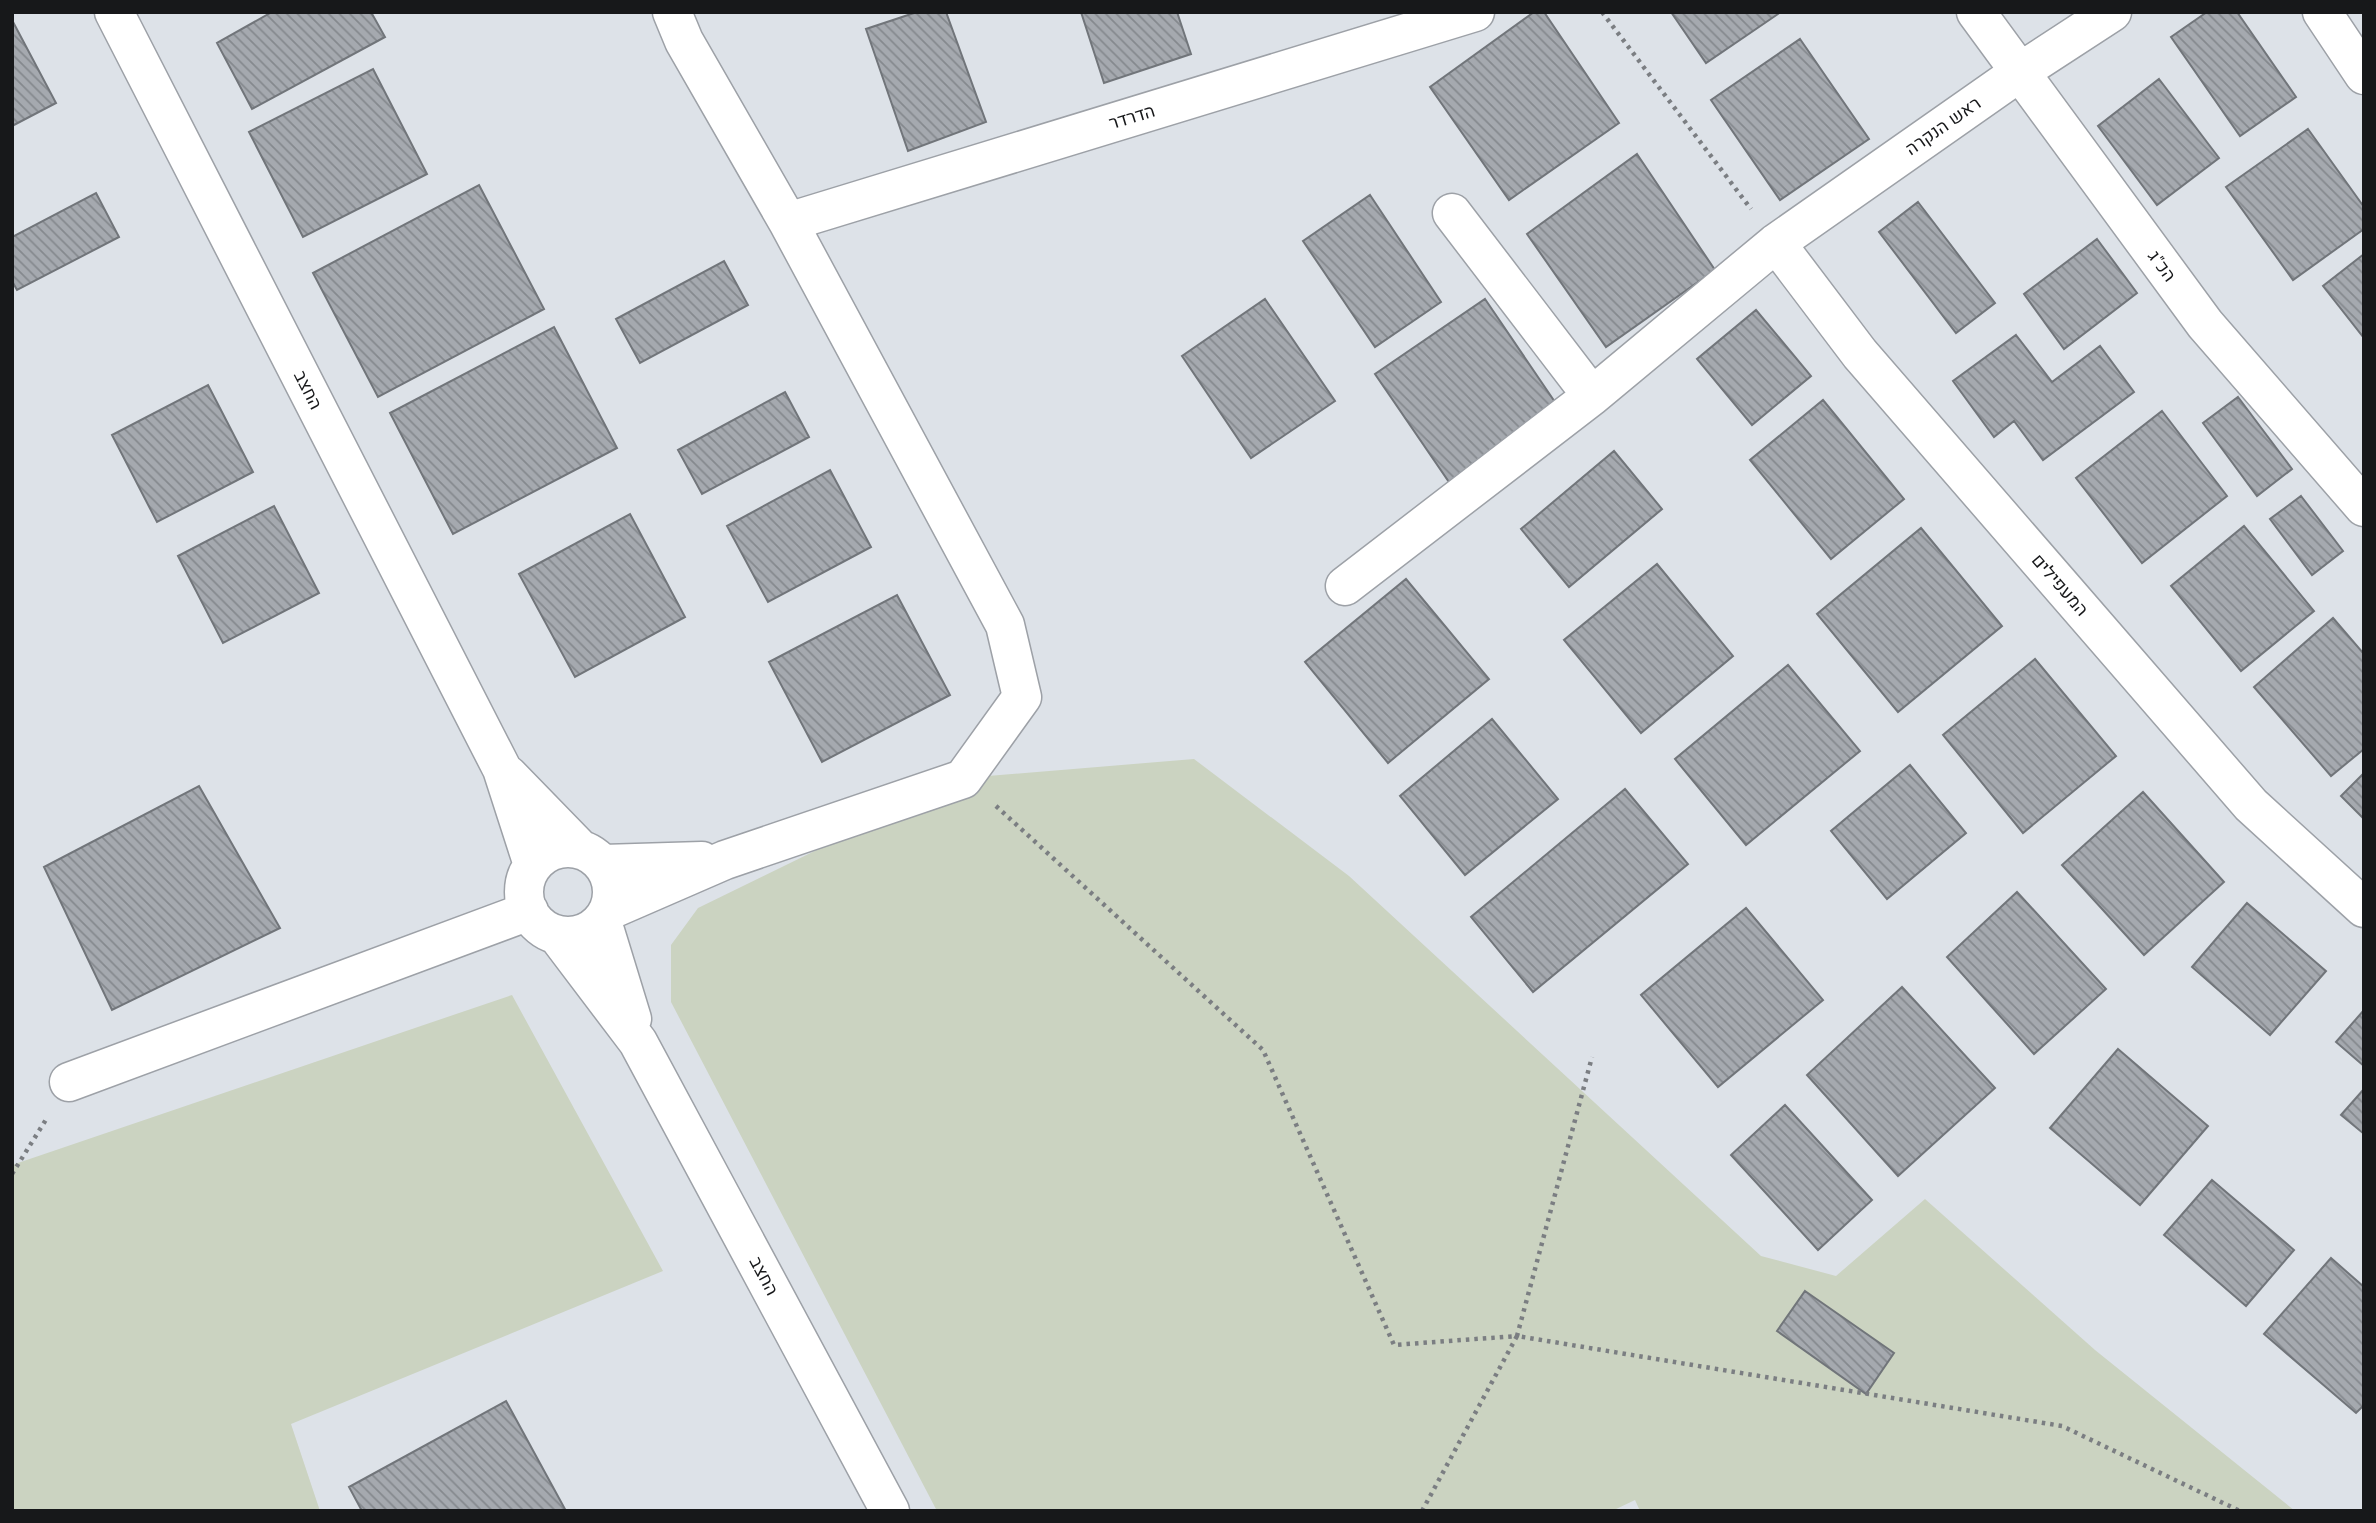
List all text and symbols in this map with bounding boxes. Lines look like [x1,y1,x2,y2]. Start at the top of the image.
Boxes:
street label: ראש הנקרה [1900,91,1985,160]
street label: הדרדר [1106,99,1158,134]
street label: הכ"ג [2143,245,2181,286]
street label: החצב [289,366,328,413]
street label: המעפילים [2027,549,2094,621]
street label: החצב [745,1252,784,1299]

